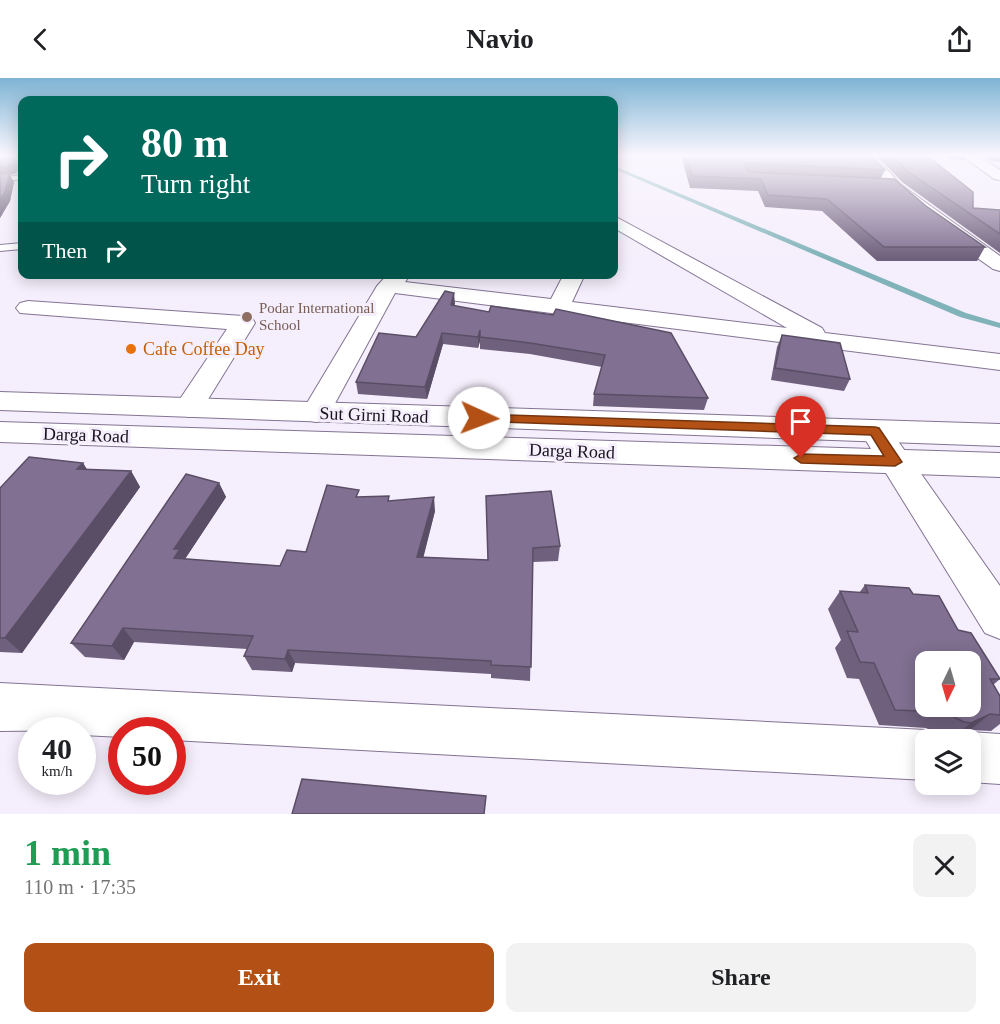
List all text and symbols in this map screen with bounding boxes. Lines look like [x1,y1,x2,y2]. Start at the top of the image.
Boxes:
icon: back [24,23,57,56]
icon: share [943,23,976,56]
text: Navio [466,24,534,54]
icon: right [42,120,120,198]
text: 80 m [141,120,229,166]
text: Turn right [141,169,250,199]
icon: right [99,234,132,267]
text: Then [42,238,87,263]
place label: Podar International School [259,300,374,333]
marker: Podar International School [240,310,254,324]
place label: Cafe Coffee Day [143,339,265,359]
marker: Cafe Coffee Day [124,342,138,356]
position arrow [447,386,511,450]
pin [775,396,826,458]
street label: Sut Girni Road [319,403,429,427]
icon: arrive [784,405,817,438]
street label: Darga Road [43,424,129,446]
street label: Darga Road [529,440,615,462]
north arrow [915,651,981,717]
map controls [915,651,981,795]
speed limit sign: 50 [108,717,186,795]
button: layers [915,729,981,795]
text: 40 [42,732,72,765]
text: km/h [42,763,72,779]
text: 1 min [24,833,111,873]
button: close [913,834,976,897]
text: 110 m · 17:35 [24,876,136,898]
button: Exit [24,943,494,1012]
button: Share [506,943,976,1012]

